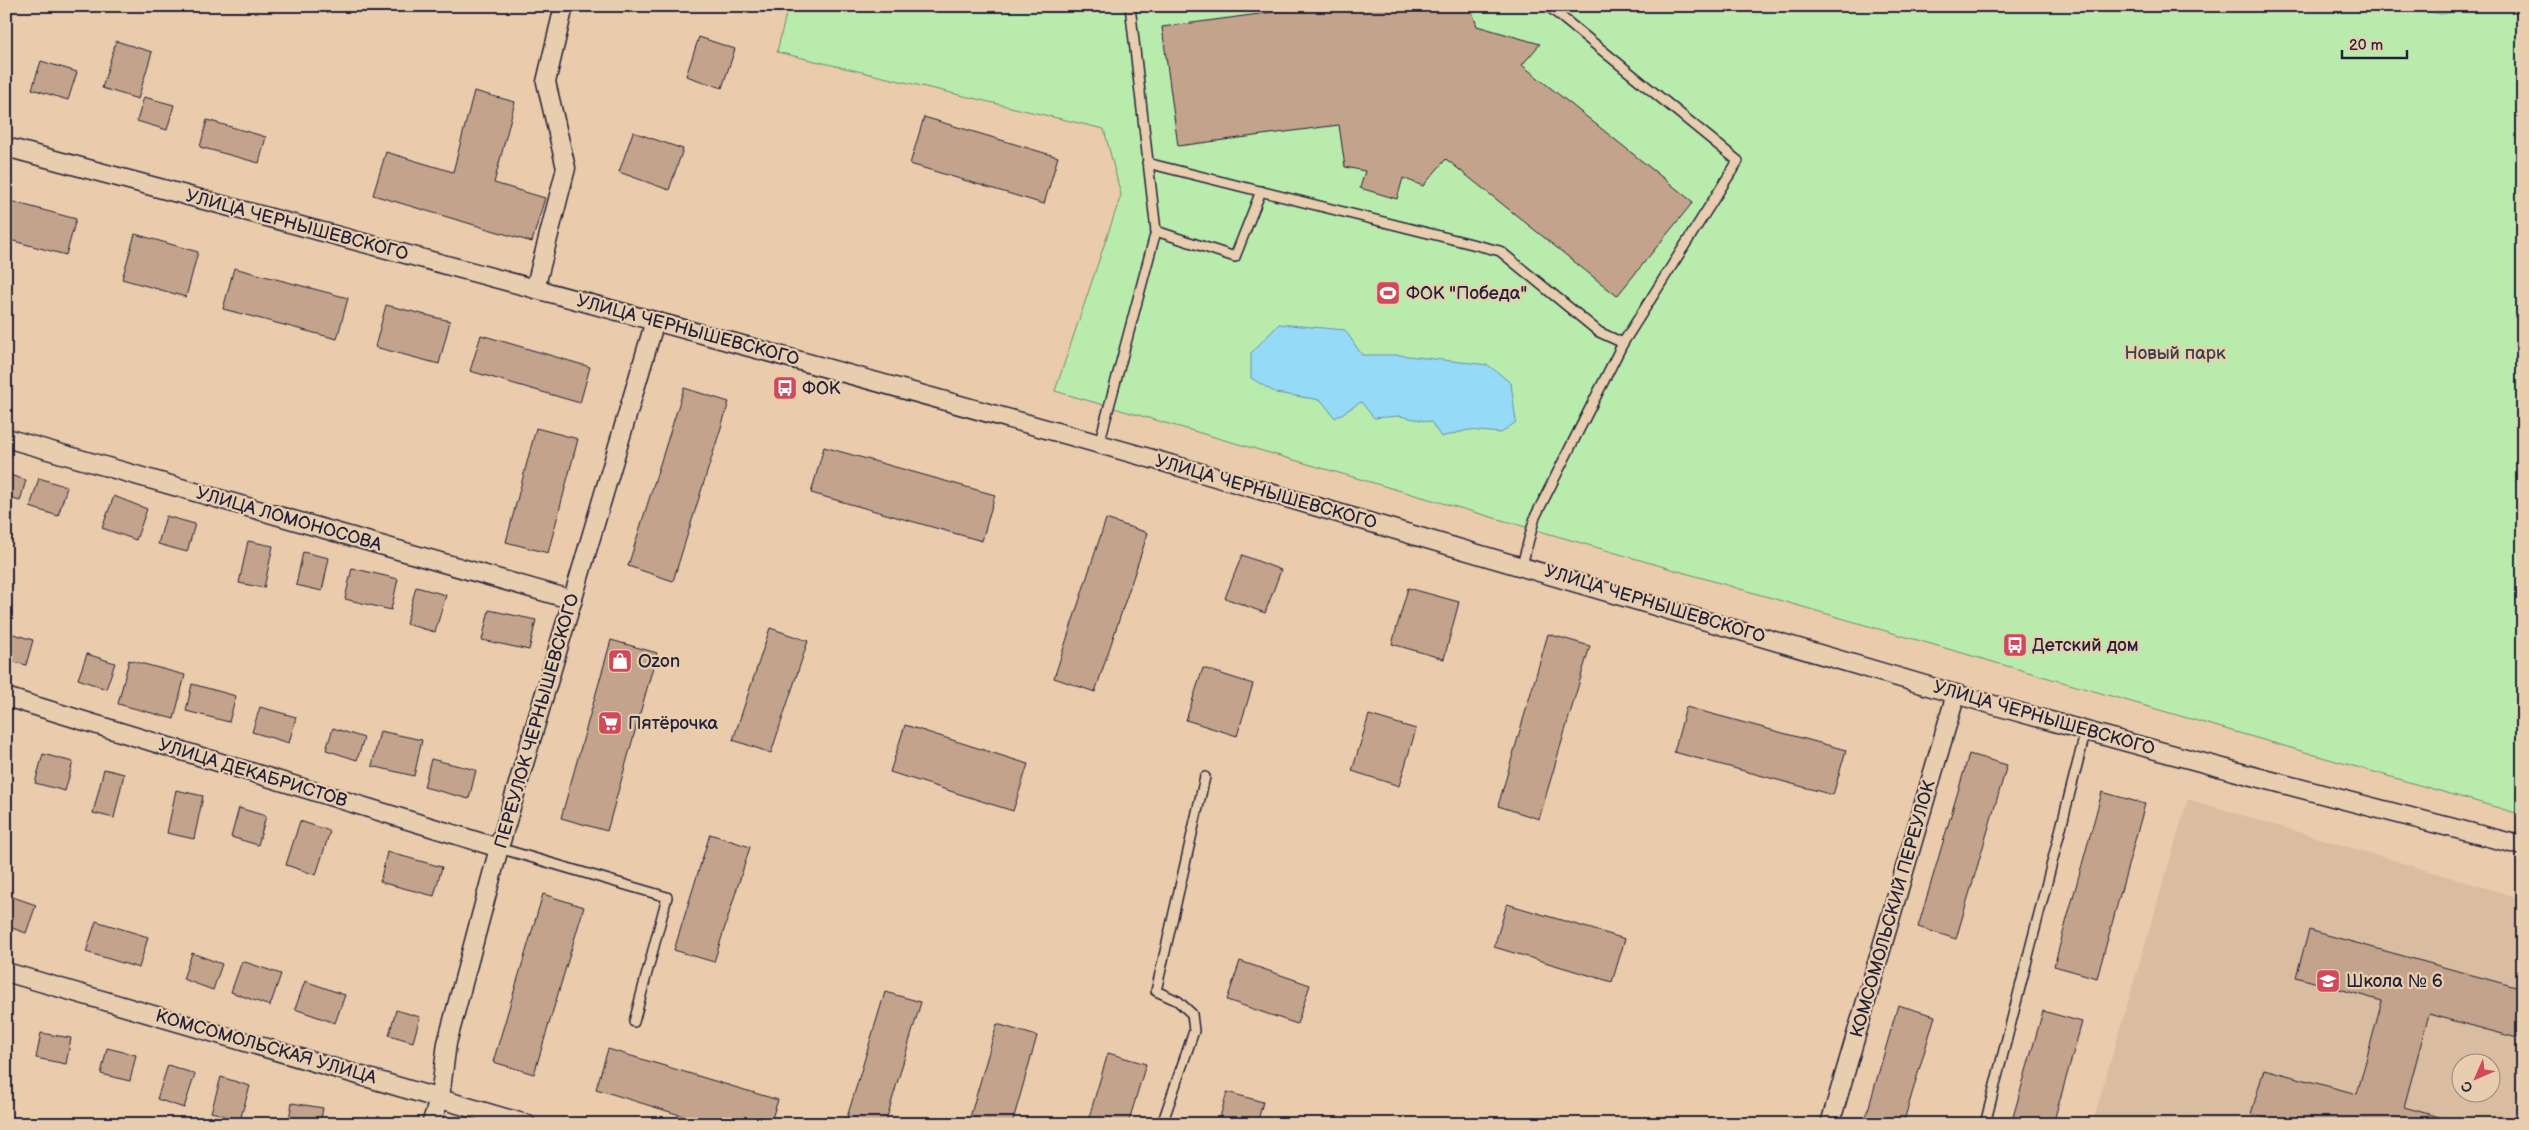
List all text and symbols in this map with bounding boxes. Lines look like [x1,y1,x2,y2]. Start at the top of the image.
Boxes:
scale bar [2342,28,2406,60]
text: 20 m [2349,36,2383,55]
street label: УЛИЦА ЧЕРНЫШЕВСКОГО [183,185,411,265]
sports icon: ФОК "Победа" [1375,280,1401,306]
place label: ФОК "Победа" [1406,283,1527,304]
street label: УЛИЦА ЧЕРНЫШЕВСКОГО [574,290,802,370]
park label: Новый парк [2124,343,2226,364]
bus stop icon: ФОК [772,375,798,401]
place label: ФОК [802,378,841,399]
street label: УЛИЦА ЧЕРНЫШЕВСКОГО [1153,450,1379,534]
street label: УЛИЦА ЛОМОНОСОВА [194,482,384,556]
street label: УЛИЦА ЧЕРНЫШЕВСКОГО [1542,560,1768,648]
street label: ПЕРЕУЛОК ЧЕРНЫШЕВСКОГО [490,591,584,851]
bus stop icon: Детский дом [2002,632,2028,658]
place label: Детский дом [2032,635,2139,656]
shop icon: Ozon [607,648,633,674]
place label: Ozon [638,651,680,672]
street label: УЛИЦА ЧЕРНЫШЕВСКОГО [1931,676,2157,760]
supermarket icon: Пятёрочка [597,710,623,736]
place label: Пятёрочка [628,713,719,734]
street label: УЛИЦА ДЕКАБРИСТОВ [156,734,350,812]
street label: КОМСОМОЛЬСКИЙ ПЕРЕУЛОК [1846,778,1940,1040]
school or university icon: Школа № 6 [2315,968,2341,994]
place label: Школа № 6 [2346,971,2443,992]
street label: КОМСОМОЛЬСКАЯ УЛИЦА [153,1005,379,1089]
north arrow [2452,1052,2502,1102]
text: С [2458,1077,2477,1096]

